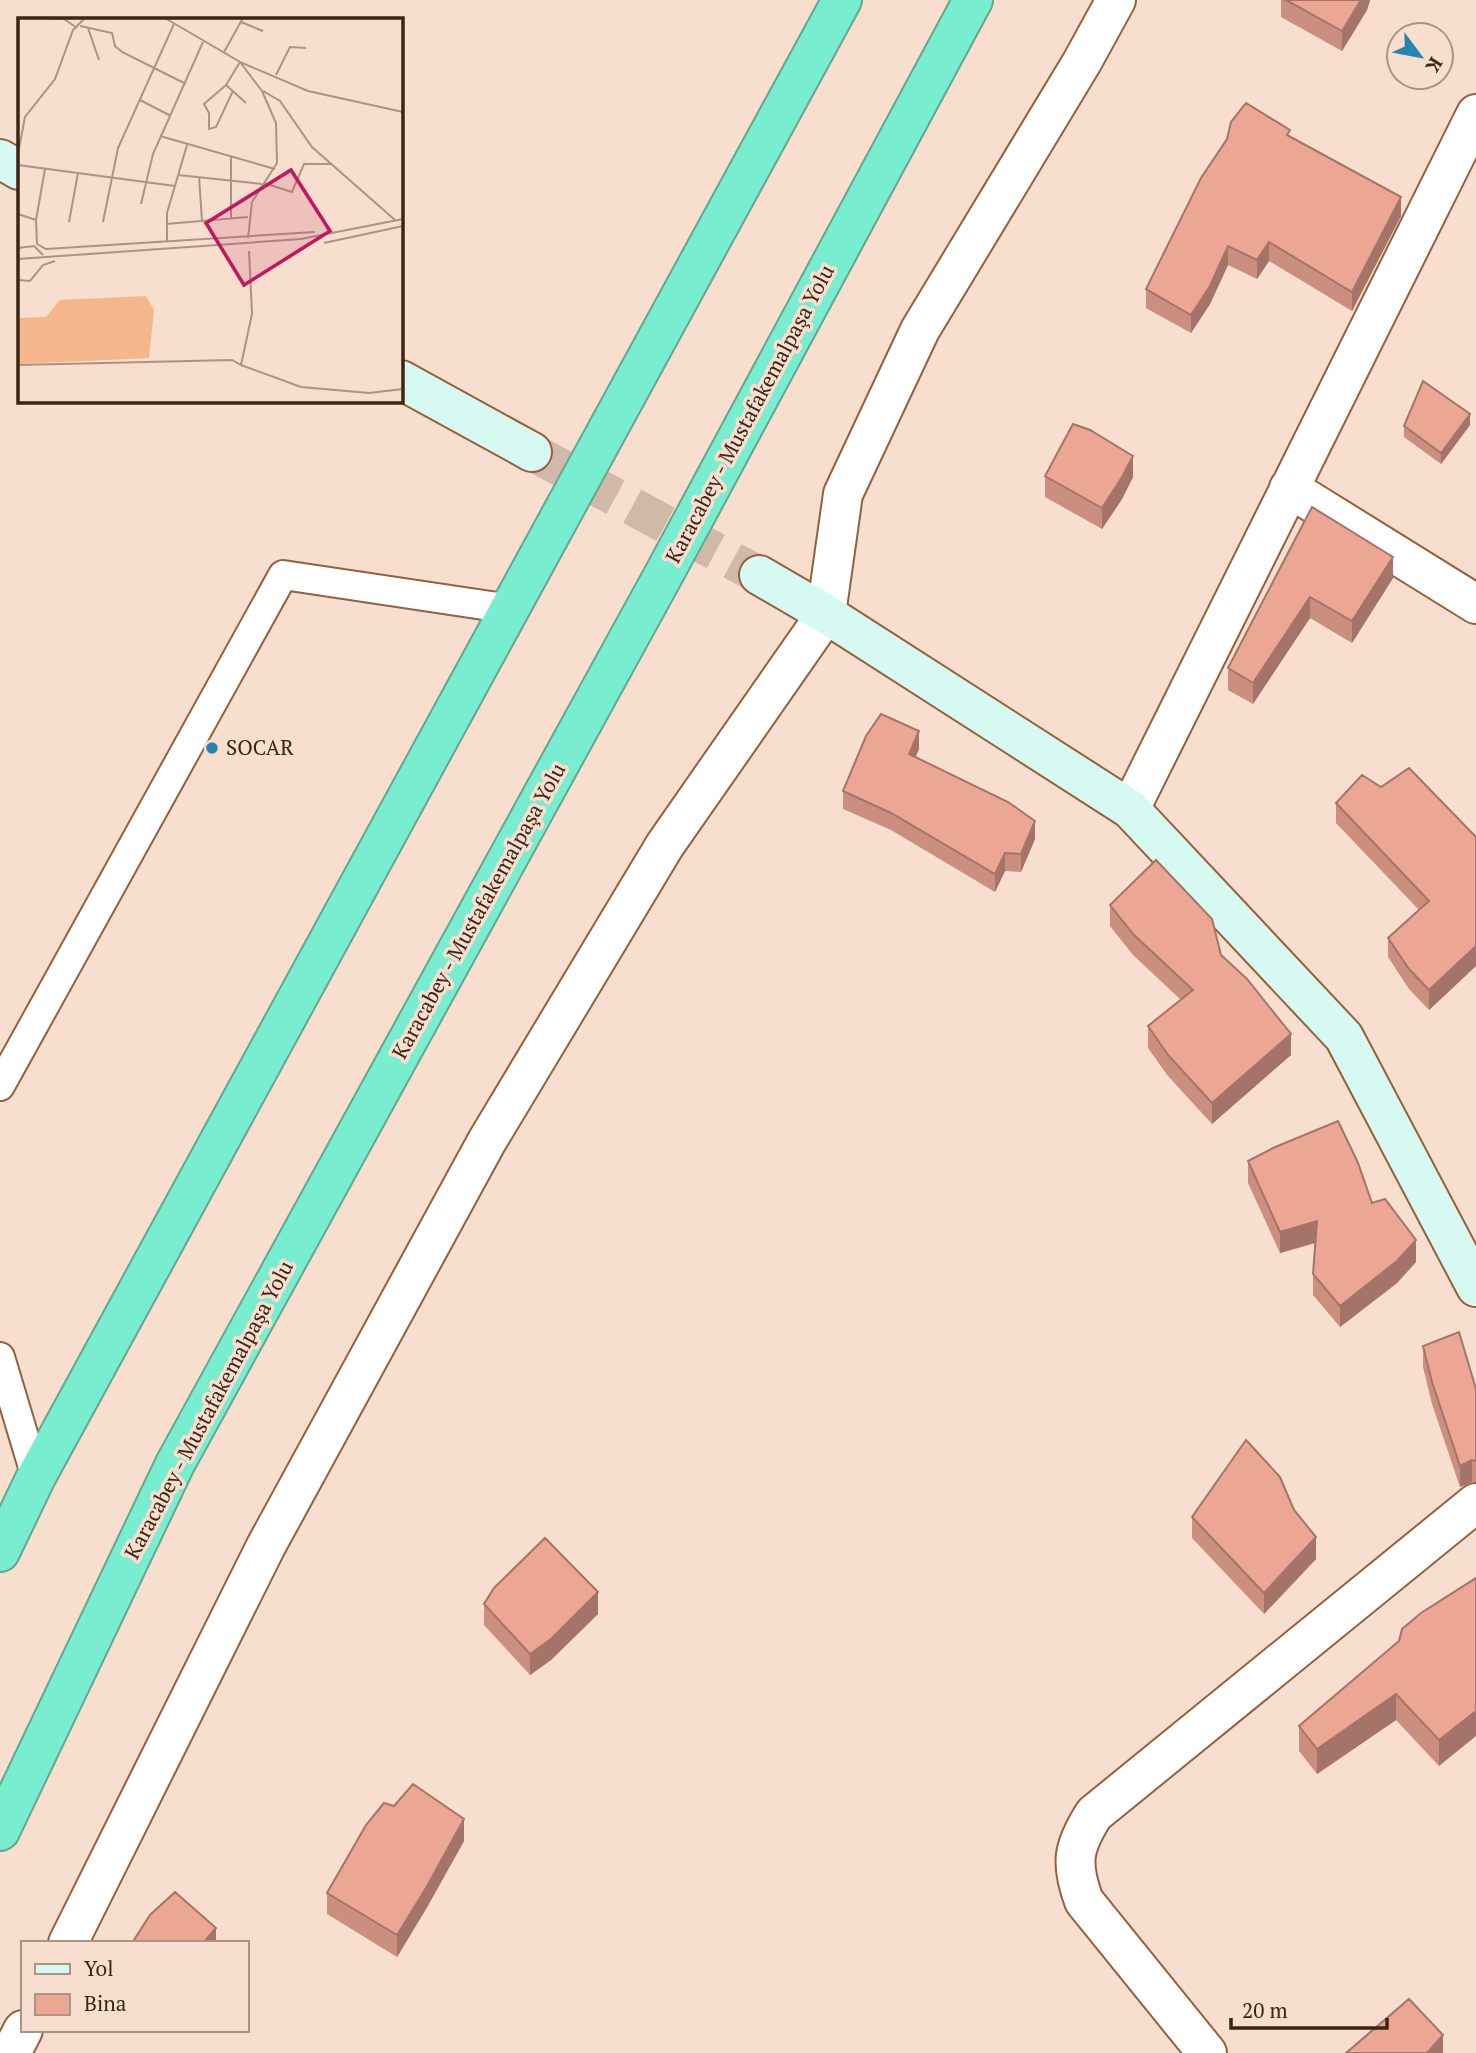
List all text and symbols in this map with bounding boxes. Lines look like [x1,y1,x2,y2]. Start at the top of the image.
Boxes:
inset map [18,18,402,402]
north arrow [1385,21,1455,91]
text: K [1420,53,1449,78]
street label: Karacabey - Mustafakemalpaşa Yolu [658,260,840,568]
place label: SOCAR [226,733,294,761]
marker: SOCAR [204,740,220,756]
street label: Karacabey - Mustafakemalpaşa Yolu [385,758,571,1063]
street label: Karacabey - Mustafakemalpaşa Yolu [117,1256,299,1564]
legend [21,1941,248,2032]
text: Yol [84,1954,114,1982]
scale bar [1231,1986,1387,2030]
text: Bina [84,1989,127,2017]
text: 20 m [1242,1996,1288,2024]

